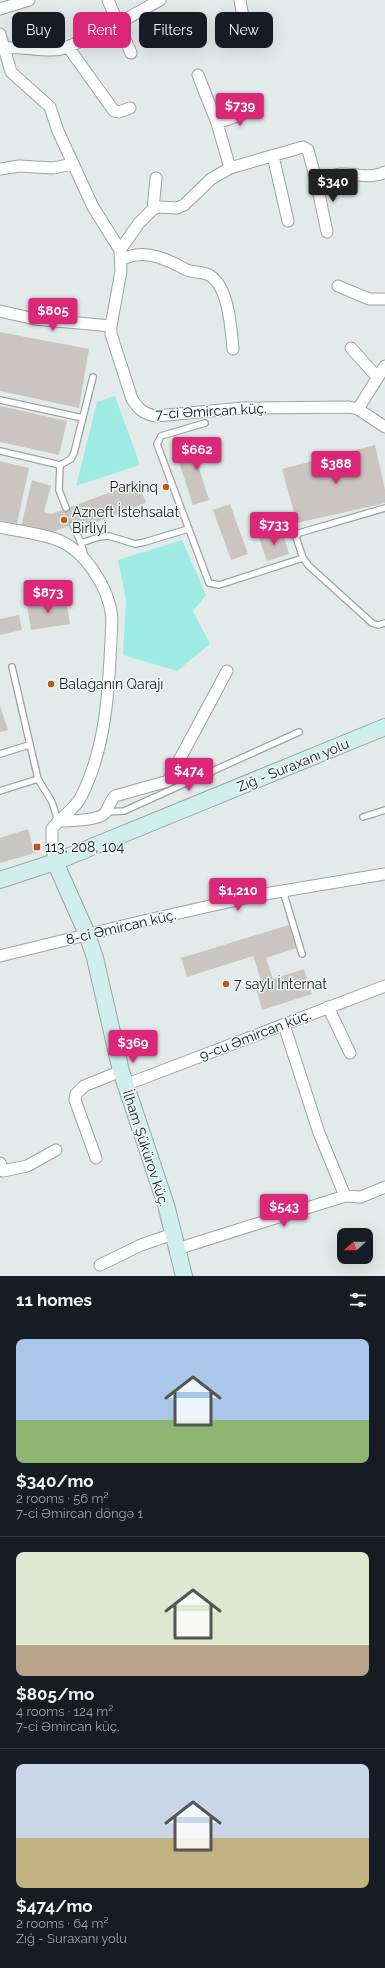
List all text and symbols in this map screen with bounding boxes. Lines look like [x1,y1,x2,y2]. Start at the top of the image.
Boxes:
chip: Buy [12,12,65,48]
chip: Rent [73,12,131,48]
chip: Filters [139,12,207,48]
chip: New [215,12,273,48]
pin: $739 [216,93,264,127]
text: $739 [225,98,255,113]
pin: $340 [309,169,357,203]
text: $340 [318,174,348,189]
pin: $805 [29,298,77,332]
text: $805 [37,303,69,318]
street label: 7-ci Əmircan küç. [155,400,267,422]
pin: $662 [173,437,221,471]
text: $662 [181,442,213,457]
pin: $388 [312,451,360,485]
text: $388 [320,456,352,471]
place label: Parkinq [110,479,158,495]
marker: Parkinq [161,482,171,492]
place label: Azneft İstehsalat Birliyi [72,502,179,536]
pin: $733 [250,512,298,546]
marker: Azneft İstehsalat Birliyi [59,515,69,525]
text: $733 [259,517,289,532]
pin: $873 [24,580,72,614]
text: $873 [33,585,63,600]
place label: Balağanın Qarajı [59,676,163,692]
marker: Balağanın Qarajı [46,679,56,689]
street label: Zığ - Suraxanı yolu [235,735,351,795]
pin: $474 [165,758,213,792]
text: $474 [174,763,204,778]
place label: 113, 208, 104 [45,839,125,855]
marker: 113, 208, 104 [32,842,42,852]
pin: $1,210 [205,878,271,912]
text: $1,210 [218,883,258,898]
street label: 8-ci Əmircan küç. [64,907,178,947]
place label: 7 saylı İnternat [234,974,327,992]
marker: 7 saylı İnternat [221,979,231,989]
street label: 9-cu Əmircan küç. [197,1006,313,1064]
pin: $369 [109,1030,157,1064]
text: $369 [118,1035,148,1050]
street label: İlham Şükürov küç. [120,1087,174,1208]
pin: $543 [260,1194,308,1228]
text: $543 [269,1199,299,1214]
north arrow [337,1228,373,1264]
map controls [337,1228,373,1264]
icon: filters [347,1289,369,1311]
text: 11 homes [16,1290,92,1310]
icon: home [157,1365,229,1437]
text: $340/mo [16,1471,94,1491]
text: 2 rooms · 56 m² [16,1491,108,1506]
text: 7-ci Əmircan döngə 1 [16,1506,143,1521]
icon: home [157,1578,229,1650]
text: $805/mo [16,1684,94,1704]
text: 4 rooms · 124 m² [16,1704,113,1719]
text: 7-ci Əmircan küç. [16,1719,119,1734]
icon: home [157,1790,229,1862]
text: $474/mo [16,1896,93,1916]
text: 2 rooms · 64 m² [16,1916,108,1931]
text: Zığ - Suraxanı yolu [16,1931,127,1946]

